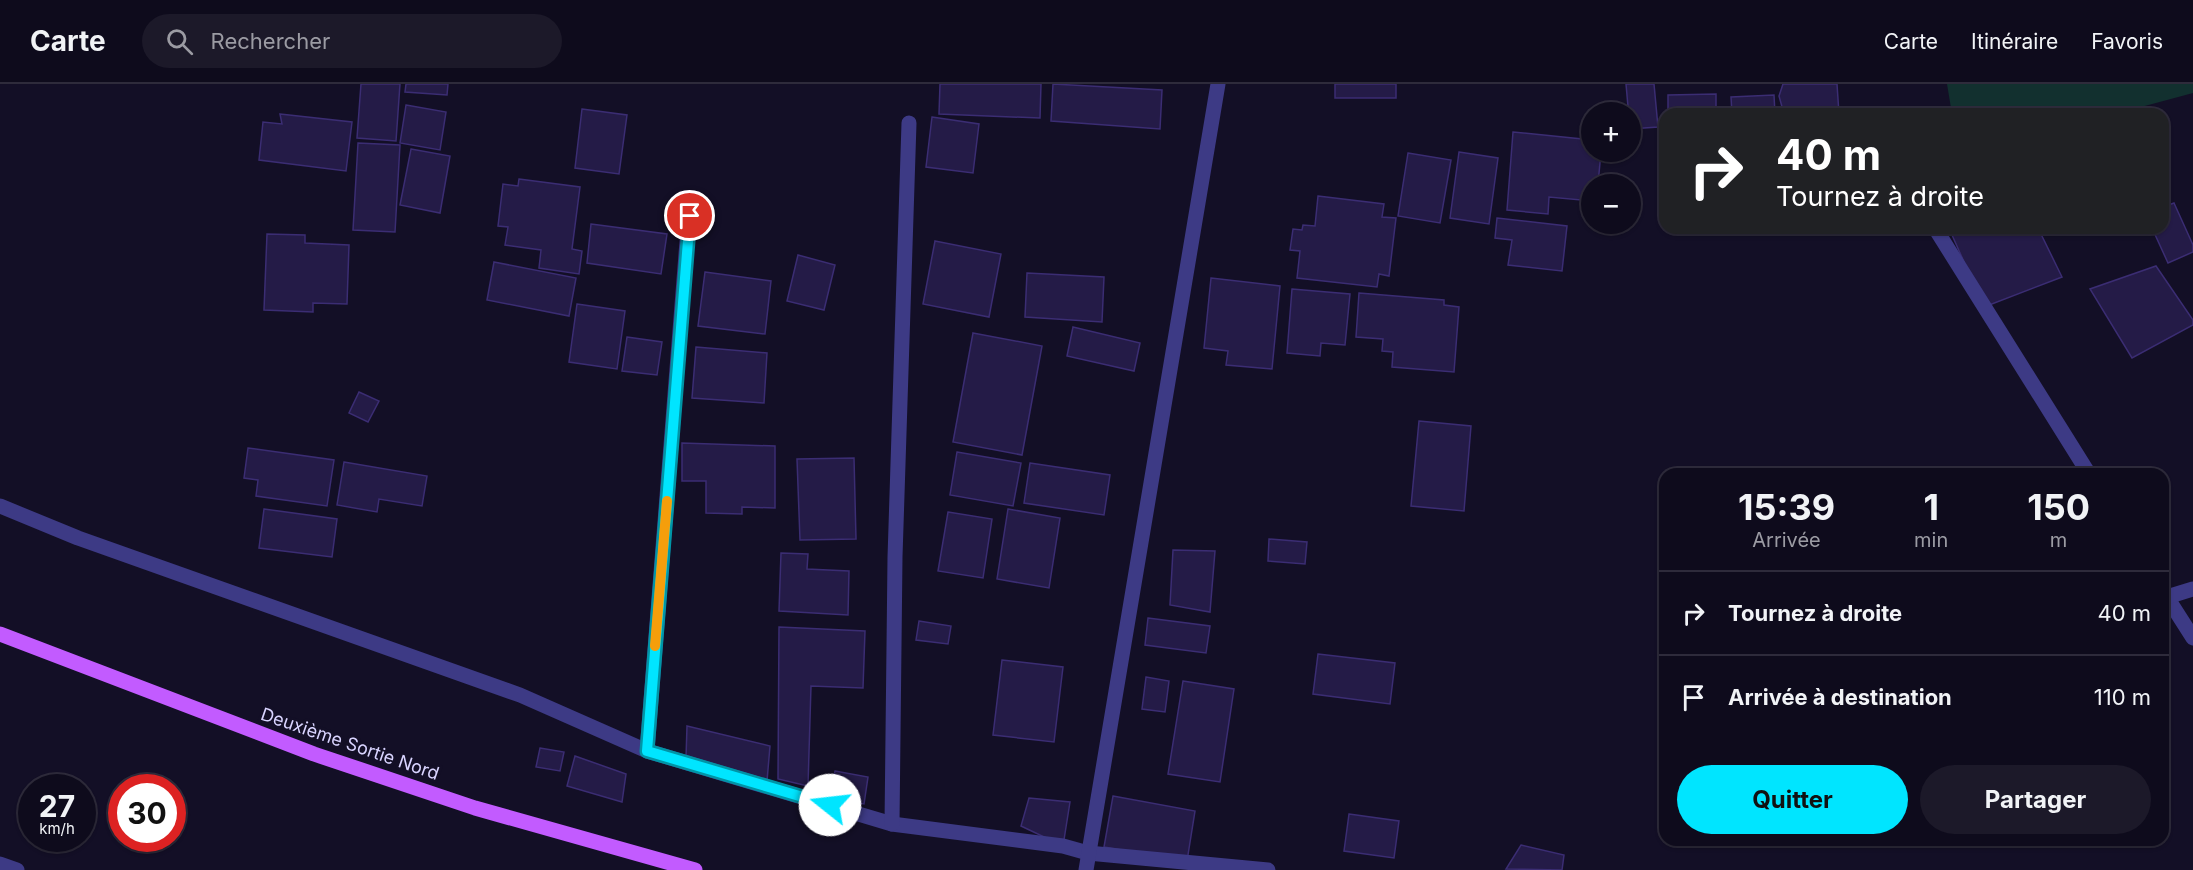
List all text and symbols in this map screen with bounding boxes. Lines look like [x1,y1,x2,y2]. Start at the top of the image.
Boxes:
search box [142,14,562,68]
text: Carte [30,24,106,58]
icon: search [163,25,196,58]
text: Rechercher [211,28,330,54]
text: Carte [1884,29,1938,54]
text: Itinéraire [1971,29,2058,54]
text: Favoris [2091,29,2163,54]
map controls [1581,102,1641,234]
button: + [1581,102,1641,162]
text: 40 m [1776,129,1881,180]
icon: right [1677,132,1755,210]
button: − [1581,174,1641,234]
text: Tournez à droite [1776,180,1984,213]
pin [664,190,715,241]
icon: arrive [673,199,706,232]
text: 15:39 [1738,485,1835,529]
text: 1 [1923,485,1939,529]
text: 150 [2027,485,2090,529]
text: Arrivée [1752,528,1821,552]
text: min [1914,528,1948,552]
text: m [2050,528,2067,552]
icon: right [1677,597,1710,630]
text: Tournez à droite [1728,600,1902,626]
text: 40 m [2097,600,2151,626]
icon: arrive [1677,681,1710,714]
text: Arrivée à destination [1728,684,1952,710]
text: 110 m [2094,684,2151,710]
street label: Deuxième Sortie Nord [258,703,442,784]
button: Quitter [1677,765,1908,834]
button: Partager [1920,765,2151,834]
position arrow [798,773,862,837]
speed limit sign: 30 [108,774,186,852]
text: 27 [39,788,75,824]
text: km/h [39,819,75,838]

